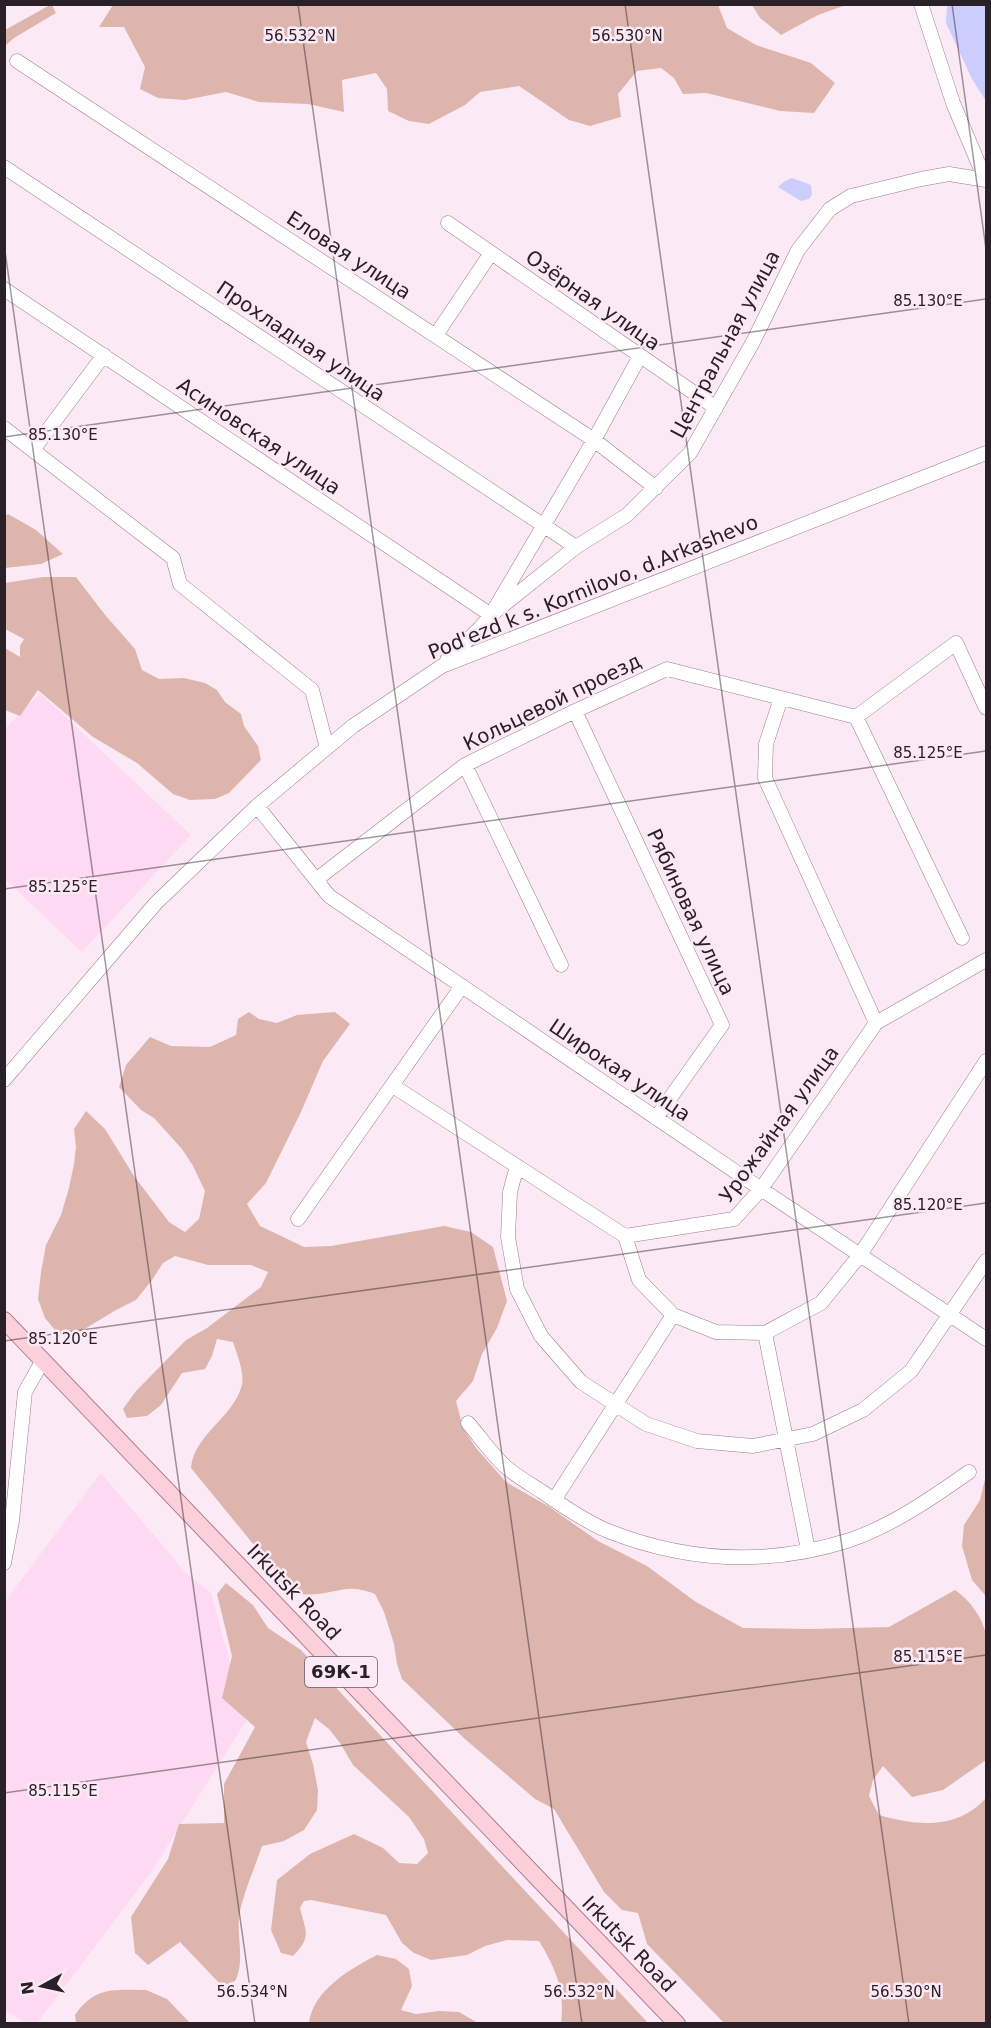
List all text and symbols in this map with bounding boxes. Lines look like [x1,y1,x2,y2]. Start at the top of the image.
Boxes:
text: 56.532°N [264,27,336,45]
text: 56.530°N [591,27,663,45]
street label: Еловая улица [282,206,416,304]
street label: Озёрная улица [521,245,665,355]
street label: Центральная улица [665,246,785,442]
street label: Прохладная улица [212,276,390,406]
text: 85.130°E [893,292,963,310]
street label: Асиновская улица [173,372,345,500]
text: 85.130°E [28,426,98,444]
street label: Pod'ezd k s. Kornilovo, d.Arkashevo [425,510,761,664]
street label: Кольцевой проезд [459,648,645,756]
text: 85.125°E [893,744,963,762]
street label: Рябиновая улица [642,825,740,999]
text: 85.125°E [28,878,98,896]
street label: Широкая улица [545,1014,695,1126]
street label: Урожайная улица [714,1041,844,1207]
text: 85.120°E [893,1196,963,1214]
text: 85.120°E [28,1330,98,1348]
street label: Irkutsk Road [242,1539,346,1645]
text: 85.115°E [893,1648,963,1666]
road number: 69К-1 [305,1657,377,1687]
text: 85.115°E [28,1782,98,1800]
street label: Irkutsk Road [577,1891,681,1997]
north arrow [12,1956,72,2016]
text: N [17,1980,38,1996]
text: 56.534°N [216,1983,288,2001]
text: 56.532°N [543,1983,615,2001]
text: 56.530°N [870,1983,942,2001]

